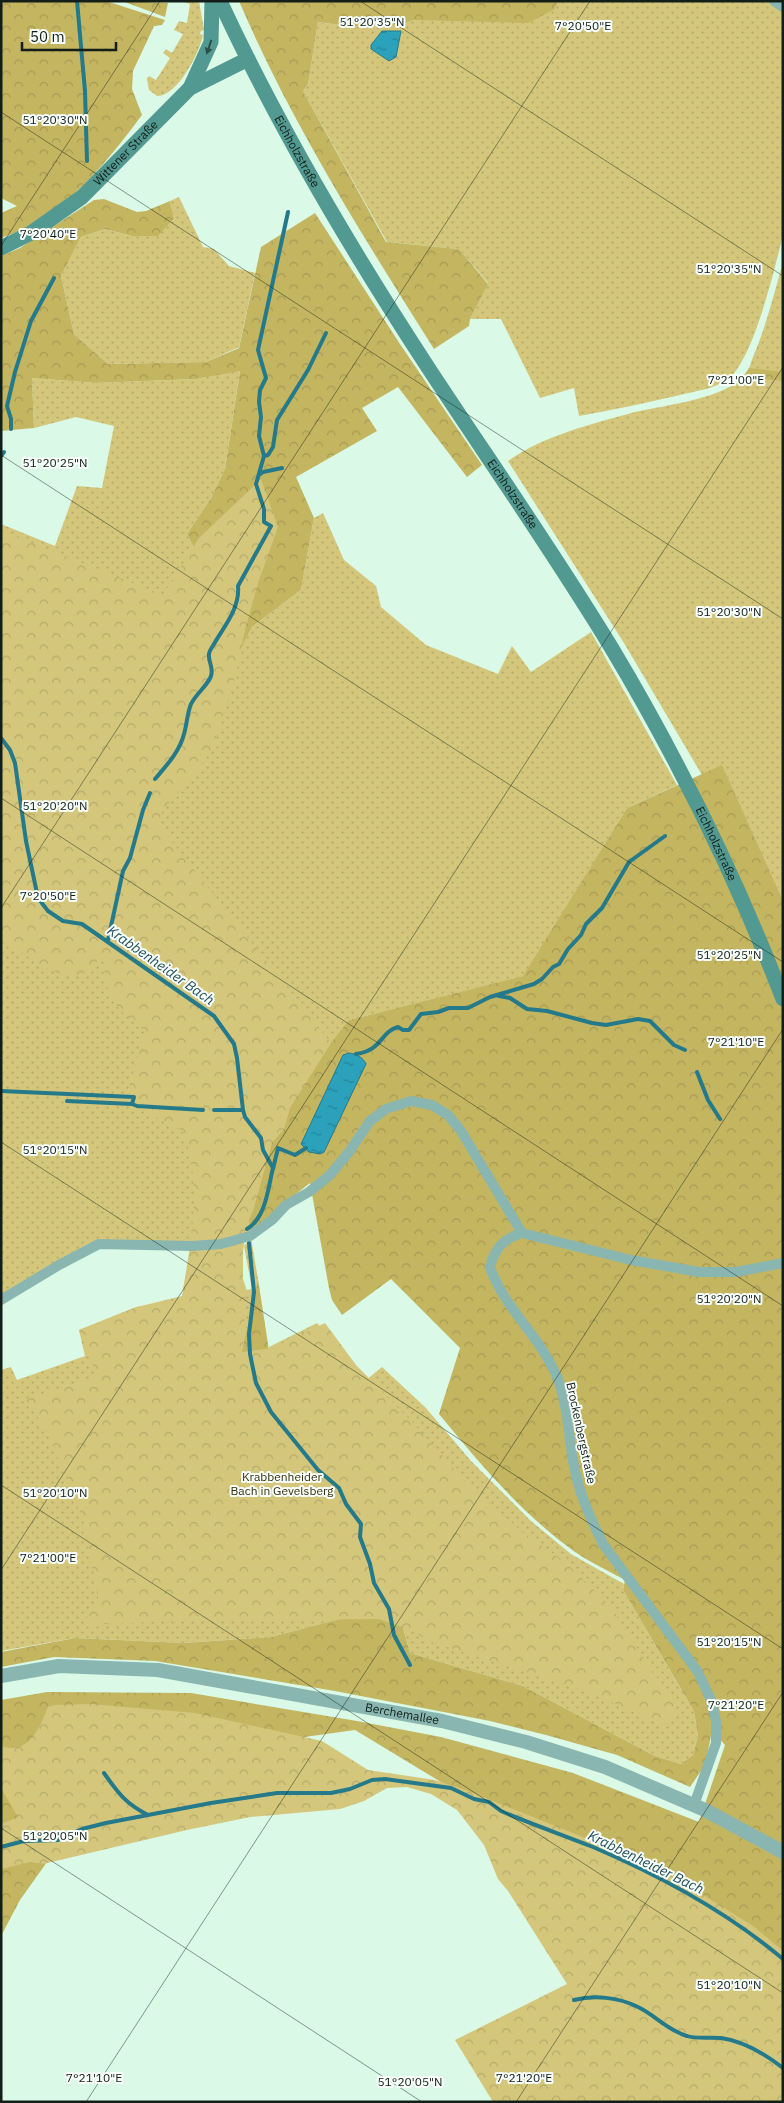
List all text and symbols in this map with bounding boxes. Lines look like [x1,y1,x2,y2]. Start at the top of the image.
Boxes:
text: 51°20'35"N [339,14,405,29]
text: 7°20'50"E [555,18,611,33]
scale bar [22,20,116,52]
text: 50 m [30,27,65,46]
one-way arrow [204,39,212,54]
text: 51°20'30"N [22,112,88,127]
street label: Eichholzstraße [271,113,324,190]
street label: Wittener Straße [90,117,161,188]
text: 7°20'40"E [20,226,76,241]
text: 51°20'35"N [696,261,762,276]
text: 7°21'00"E [708,372,764,387]
text: 51°20'25"N [22,455,88,470]
street label: Eichholzstraße [484,456,542,532]
text: 51°20'30"N [696,604,762,619]
text: 51°20'20"N [22,798,88,813]
street label: Eichholzstraße [692,804,741,883]
text: 7°20'50"E [20,888,76,903]
water label: Krabbenheider Bach [104,921,218,1009]
text: 51°20'25"N [696,947,762,962]
text: 7°21'10"E [708,1034,764,1049]
text: 51°20'15"N [22,1142,88,1157]
text: 51°20'20"N [696,1291,762,1306]
street label: Brockenbergstraße [563,1381,600,1485]
park label: Krabbenheider Bach in Gevelsberg [231,1469,334,1498]
text: 51°20'10"N [22,1485,88,1500]
text: 7°21'00"E [20,1550,76,1565]
text: 51°20'15"N [696,1634,762,1649]
text: 7°21'20"E [708,1697,764,1712]
street label: Berchemallee [364,1699,441,1727]
water label: Krabbenheider Bach [585,1826,707,1898]
text: 51°20'05"N [22,1828,88,1843]
text: 51°20'10"N [696,1977,762,1992]
text: 7°21'10"E [66,2070,122,2085]
text: 7°21'20"E [496,2070,552,2085]
text: 51°20'05"N [377,2074,443,2089]

